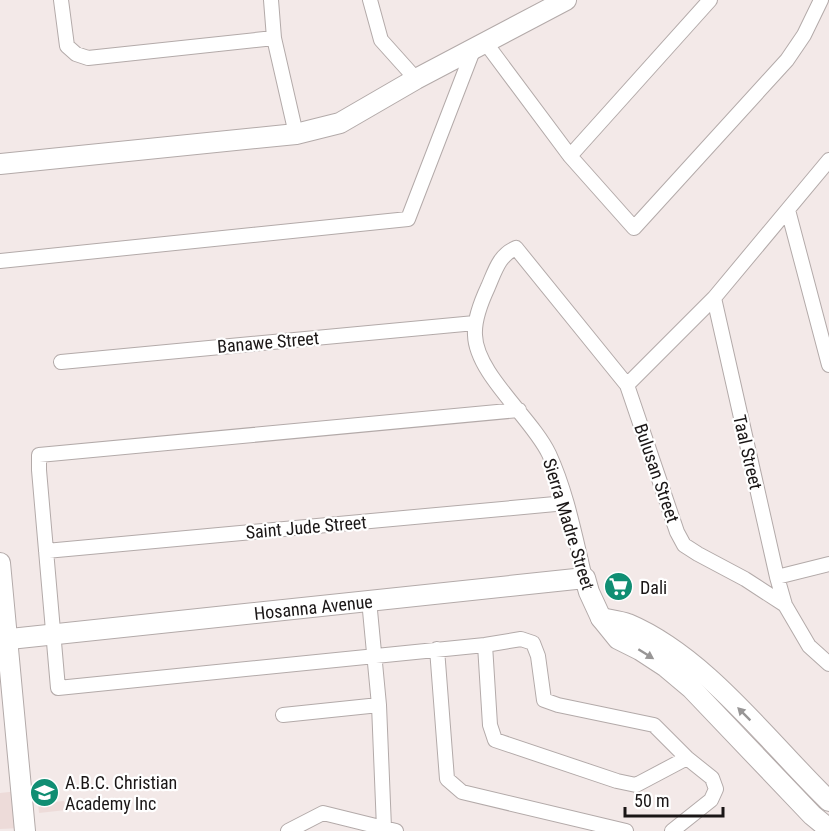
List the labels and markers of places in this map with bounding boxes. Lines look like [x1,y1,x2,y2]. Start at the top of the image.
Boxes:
supermarket icon: Dali [603,571,635,603]
place label: Dali [640,577,667,598]
place label: A.B.C. Christian Academy Inc [65,772,177,814]
school or university icon: A.B.C. Christian Academy Inc [28,776,60,808]

